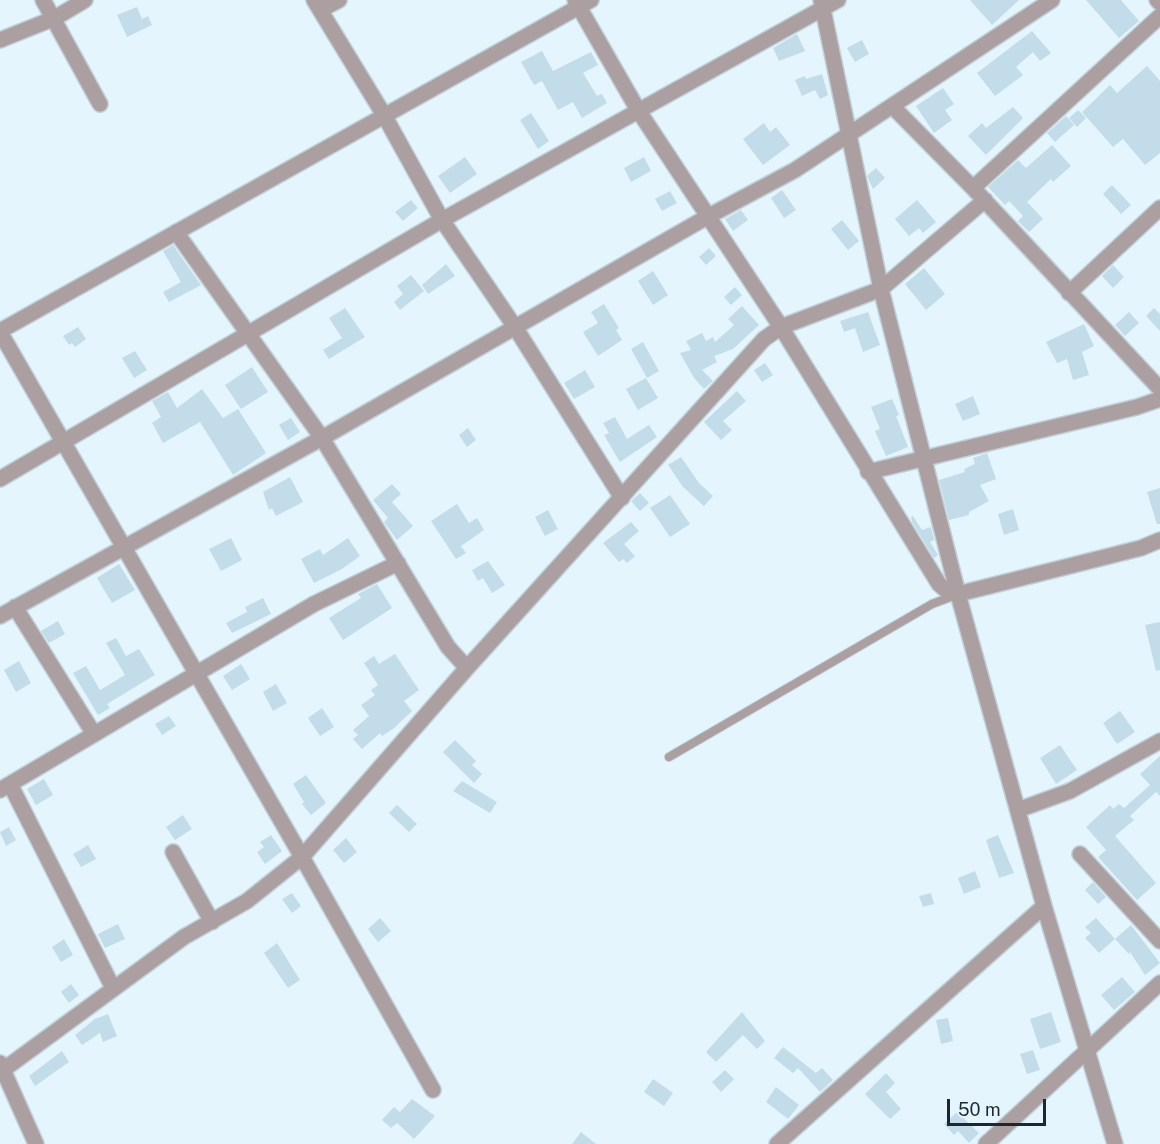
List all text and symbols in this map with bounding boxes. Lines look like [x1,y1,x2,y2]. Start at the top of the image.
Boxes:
scale bar [950,1087,1049,1125]
text: 50 m [958,1099,1001,1120]

